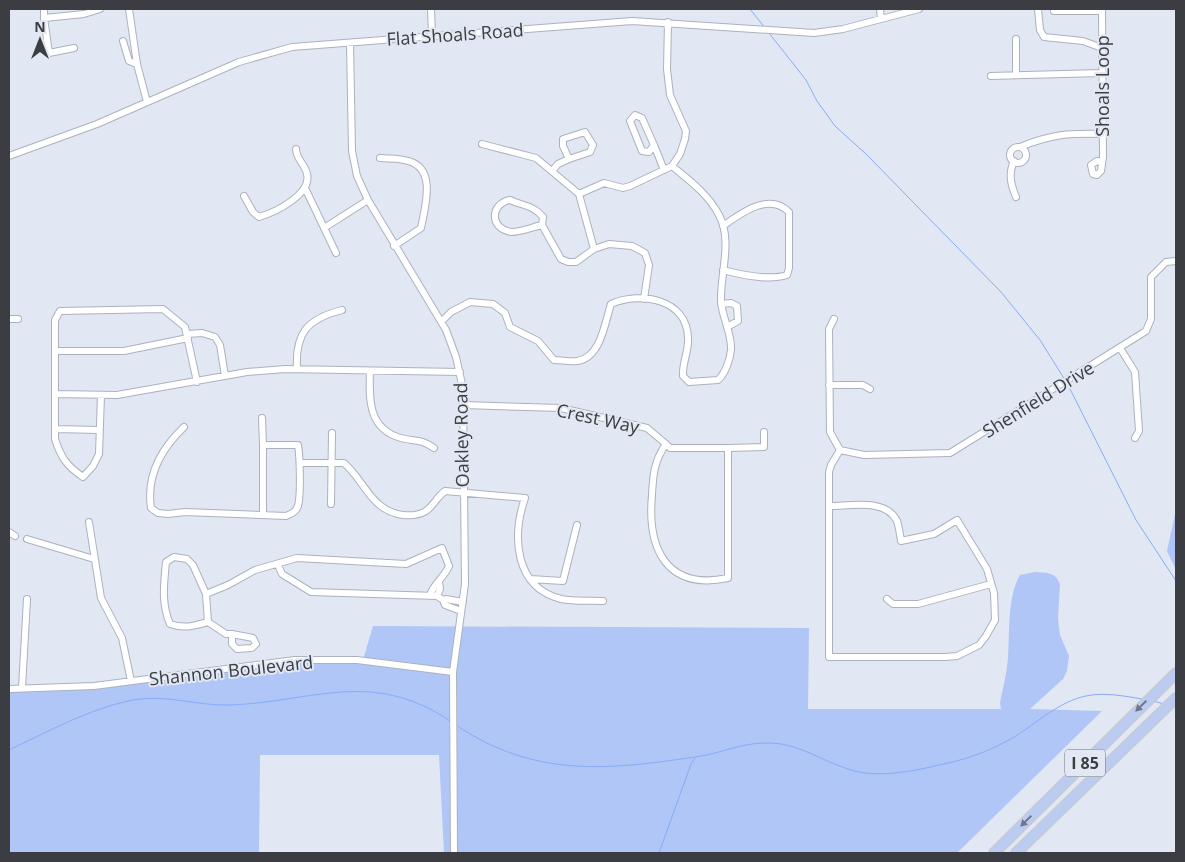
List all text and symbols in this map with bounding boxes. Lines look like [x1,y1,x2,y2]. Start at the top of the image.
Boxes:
north arrow [15,15,65,65]
text: N [34,17,46,36]
street label: Flat Shoals Road [386,17,524,51]
street label: Shoals Loop [1090,35,1114,137]
street label: Shenfield Drive [978,355,1098,443]
street label: Oakley Road [448,382,474,488]
street label: Crest Way [554,398,643,439]
street label: Shannon Boulevard [148,649,314,691]
one-way arrow [1136,700,1148,712]
road number: I 85 [1065,750,1105,776]
one-way arrow [1020,815,1032,827]

